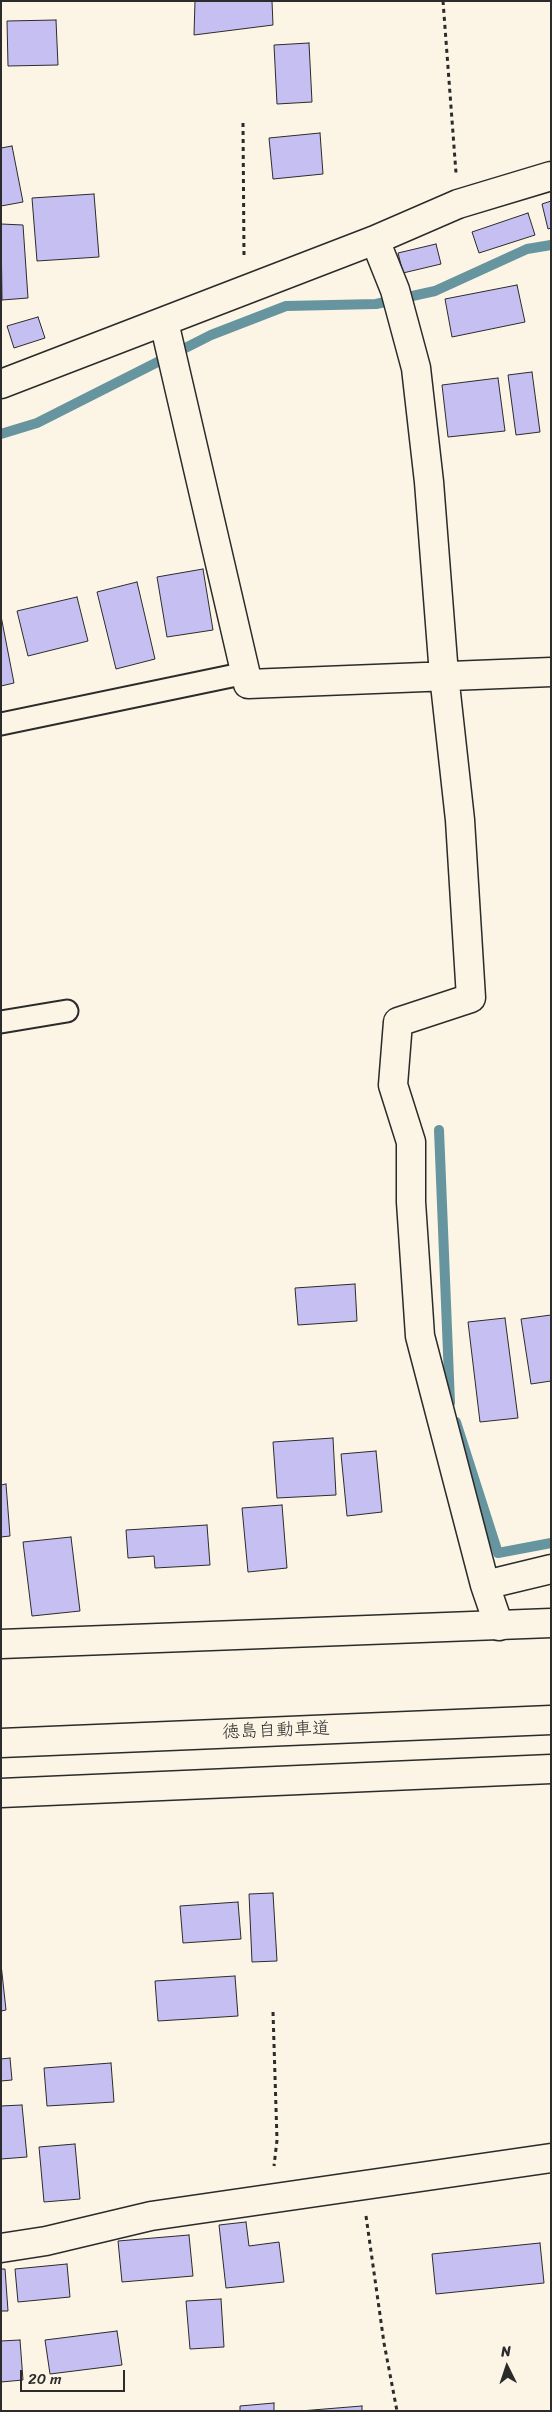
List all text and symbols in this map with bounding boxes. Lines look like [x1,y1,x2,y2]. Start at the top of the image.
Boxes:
street label: 徳島自動車道 [222,1718,330,1744]
text: N [500,2339,512,2364]
north arrow [482,2342,532,2392]
scale bar [22,2360,128,2392]
text: 20 m [28,2366,62,2392]

